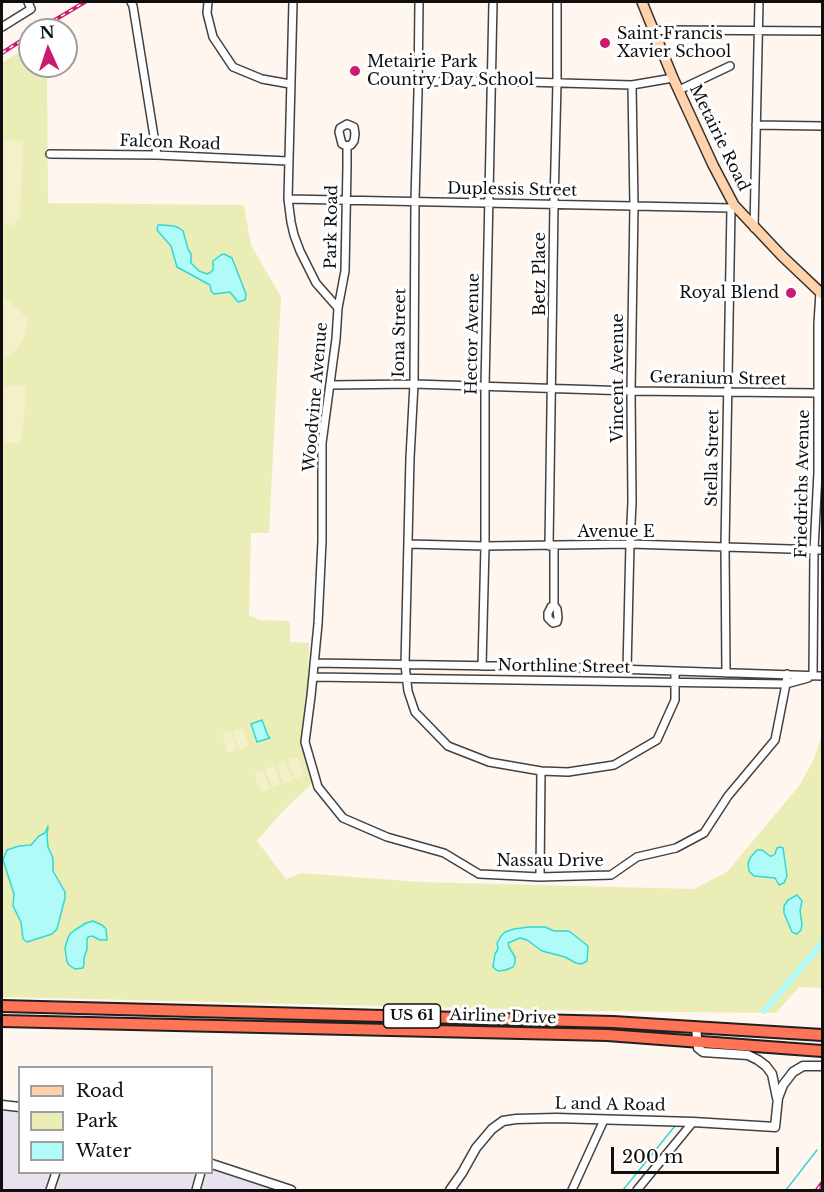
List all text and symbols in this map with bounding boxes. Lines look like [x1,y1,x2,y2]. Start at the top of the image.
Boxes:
north arrow [18,18,78,78]
text: N [39,22,55,42]
place label: Saint Francis Xavier School [617,24,731,62]
marker: Saint Francis Xavier School [598,36,612,50]
place label: Metairie Park Country Day School [367,52,534,90]
marker: Metairie Park Country Day School [348,64,362,78]
street label: Metairie Road [685,82,753,194]
street label: Falcon Road [119,132,221,154]
street label: Duplessis Street [447,179,577,201]
street label: Park Road [322,185,342,269]
street label: Betz Place [530,232,550,316]
street label: Hector Avenue [462,273,484,395]
place label: Royal Blend [679,283,779,303]
marker: Royal Blend [784,286,798,300]
street label: Iona Street [390,288,410,378]
street label: Vincent Avenue [608,313,628,443]
street label: Woodvine Avenue [300,321,332,473]
street label: Geranium Street [650,368,786,390]
street label: Stella Street [703,409,723,507]
street label: Friedrichs Avenue [792,409,814,559]
street label: Avenue E [577,522,655,542]
street label: Northline Street [498,656,630,678]
street label: Nassau Drive [496,851,604,871]
road number: US 61 [384,1004,440,1028]
street label: Airline Drive [449,1006,557,1028]
legend [18,1066,213,1174]
text: Road [76,1080,124,1102]
street label: L and A Road [554,1094,666,1116]
text: Park [76,1110,118,1132]
scale bar [614,1135,782,1173]
text: Water [76,1140,131,1162]
text: 200 m [622,1146,683,1168]

